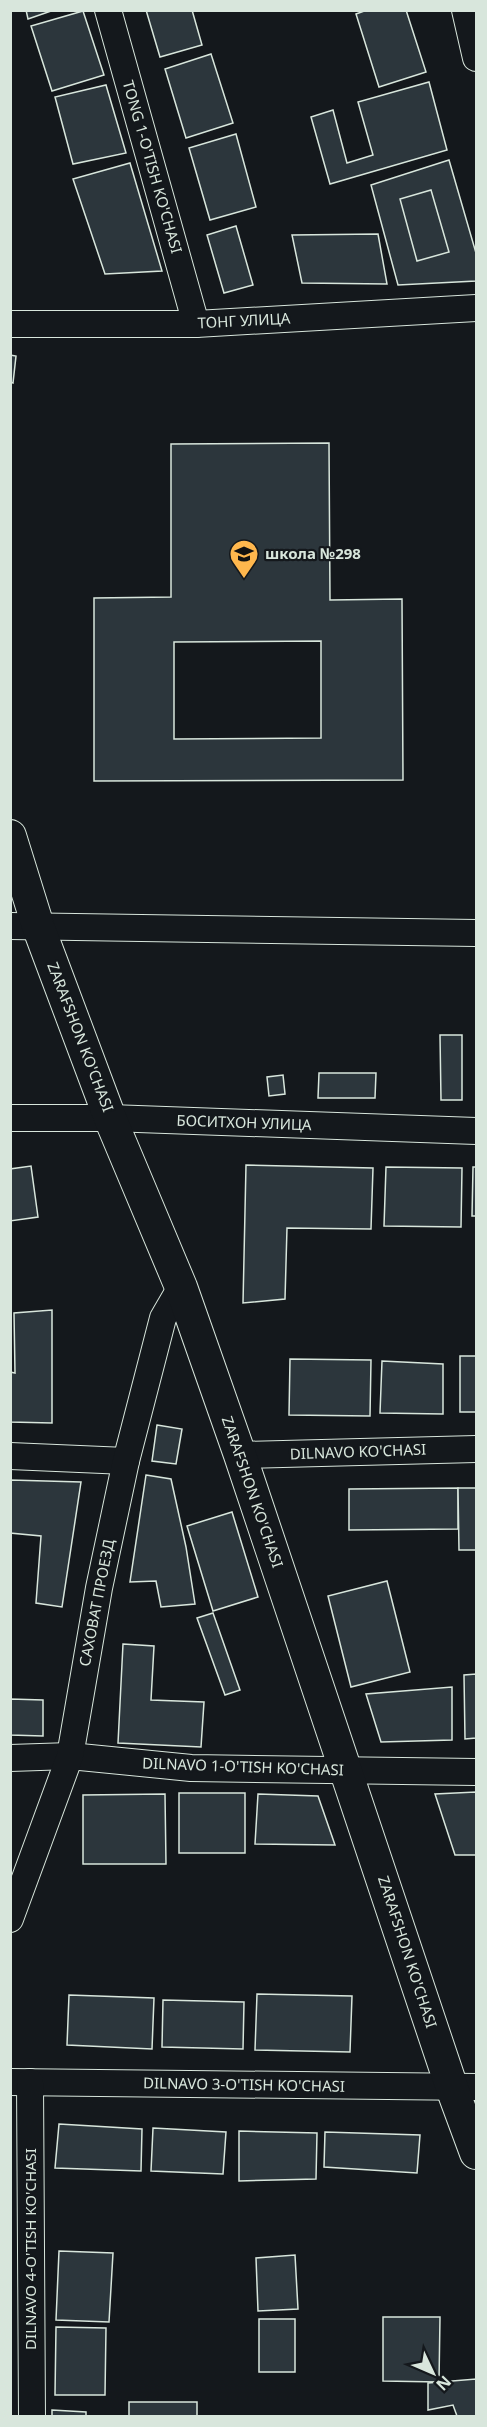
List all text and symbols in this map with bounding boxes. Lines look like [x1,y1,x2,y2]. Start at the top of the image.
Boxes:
street label: TONG 1-O'TISH KO'CHASI [119,78,187,256]
street label: ТОНГ УЛИЦА [197,308,291,332]
school or university icon: школа №298 [228,538,260,580]
place label: школа №298 [265,543,361,563]
street label: ZARAFSHON KO'CHASI [43,959,119,1114]
street label: БОСИТХОН УЛИЦА [176,1110,312,1134]
street label: ZARAFSHON KO'CHASI [218,1413,288,1570]
street label: DILNAVO KO'CHASI [289,1439,426,1463]
street label: САХОВАТ ПРОЕЗД [74,1538,118,1668]
street label: DILNAVO 1-O'TISH KO'CHASI [142,1752,344,1780]
street label: ZARAFSHON KO'CHASI [374,1873,442,2030]
street label: DILNAVO 3-O'TISH KO'CHASI [143,2072,345,2096]
street label: DILNAVO 4-O'TISH KO'CHASI [20,2148,40,2350]
north arrow [403,2343,463,2403]
text: N [431,2371,456,2396]

